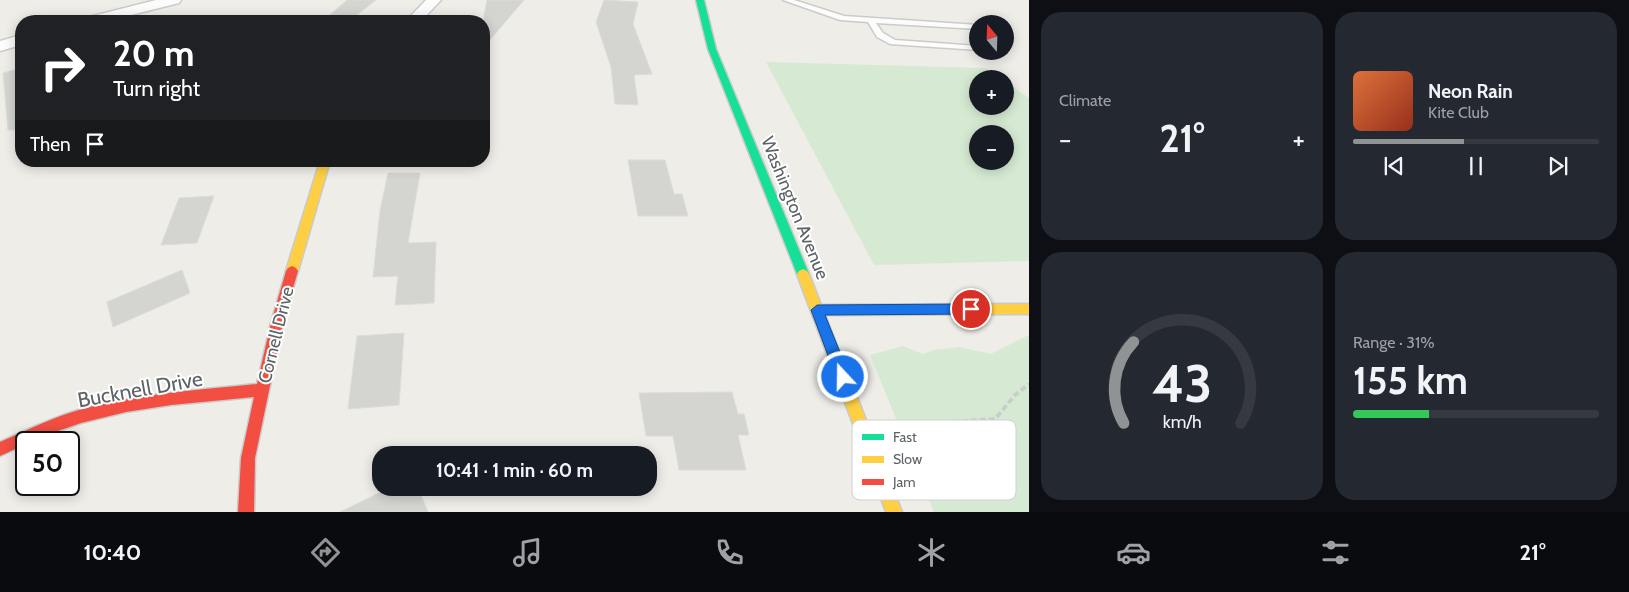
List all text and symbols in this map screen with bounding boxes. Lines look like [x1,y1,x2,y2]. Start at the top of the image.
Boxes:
north arrow [969,15,1014,60]
map controls [969,15,1014,170]
text: 20 m [113,32,195,75]
icon: right [30,35,95,100]
button: + [969,70,1014,115]
text: Turn right [113,75,200,102]
text: Neon Rain [1428,80,1513,103]
text: Climate [1059,91,1111,110]
text: Kite Club [1428,103,1489,122]
text: 21° [1159,115,1205,162]
text: − [1059,122,1071,156]
text: + [1293,122,1305,156]
button: − [969,125,1014,170]
icon: arrive [81,130,109,158]
text: Then [30,133,71,156]
street label: Washington Avenue [756,133,834,283]
icon: previous [1380,152,1408,180]
icon: pause [1462,152,1490,180]
icon: next [1544,152,1572,180]
street label: Cornell Drive [253,284,299,386]
pin [950,288,992,330]
icon: arrive [957,295,985,323]
text: Range · 31% [1353,333,1435,352]
position arrow [816,350,868,402]
text: 43 [1152,352,1212,415]
text: 155 km [1353,357,1468,404]
street label: Bucknell Drive [75,366,205,412]
text: km/h [1162,411,1202,432]
legend [852,420,1016,500]
text: Fast [893,428,917,446]
speed limit sign: 50 [15,431,80,496]
text: Slow [893,450,922,468]
text: 10:41 · 1 min · 60 m [436,459,593,482]
text: Jam [892,473,915,491]
icon: directions [308,535,343,570]
icon: music [510,535,545,570]
icon: phone [712,535,747,570]
icon: climate [914,535,949,570]
icon: car [1116,535,1151,570]
icon: filters [1318,535,1353,570]
text: 10:40 [83,539,141,566]
text: 21° [1519,539,1546,566]

